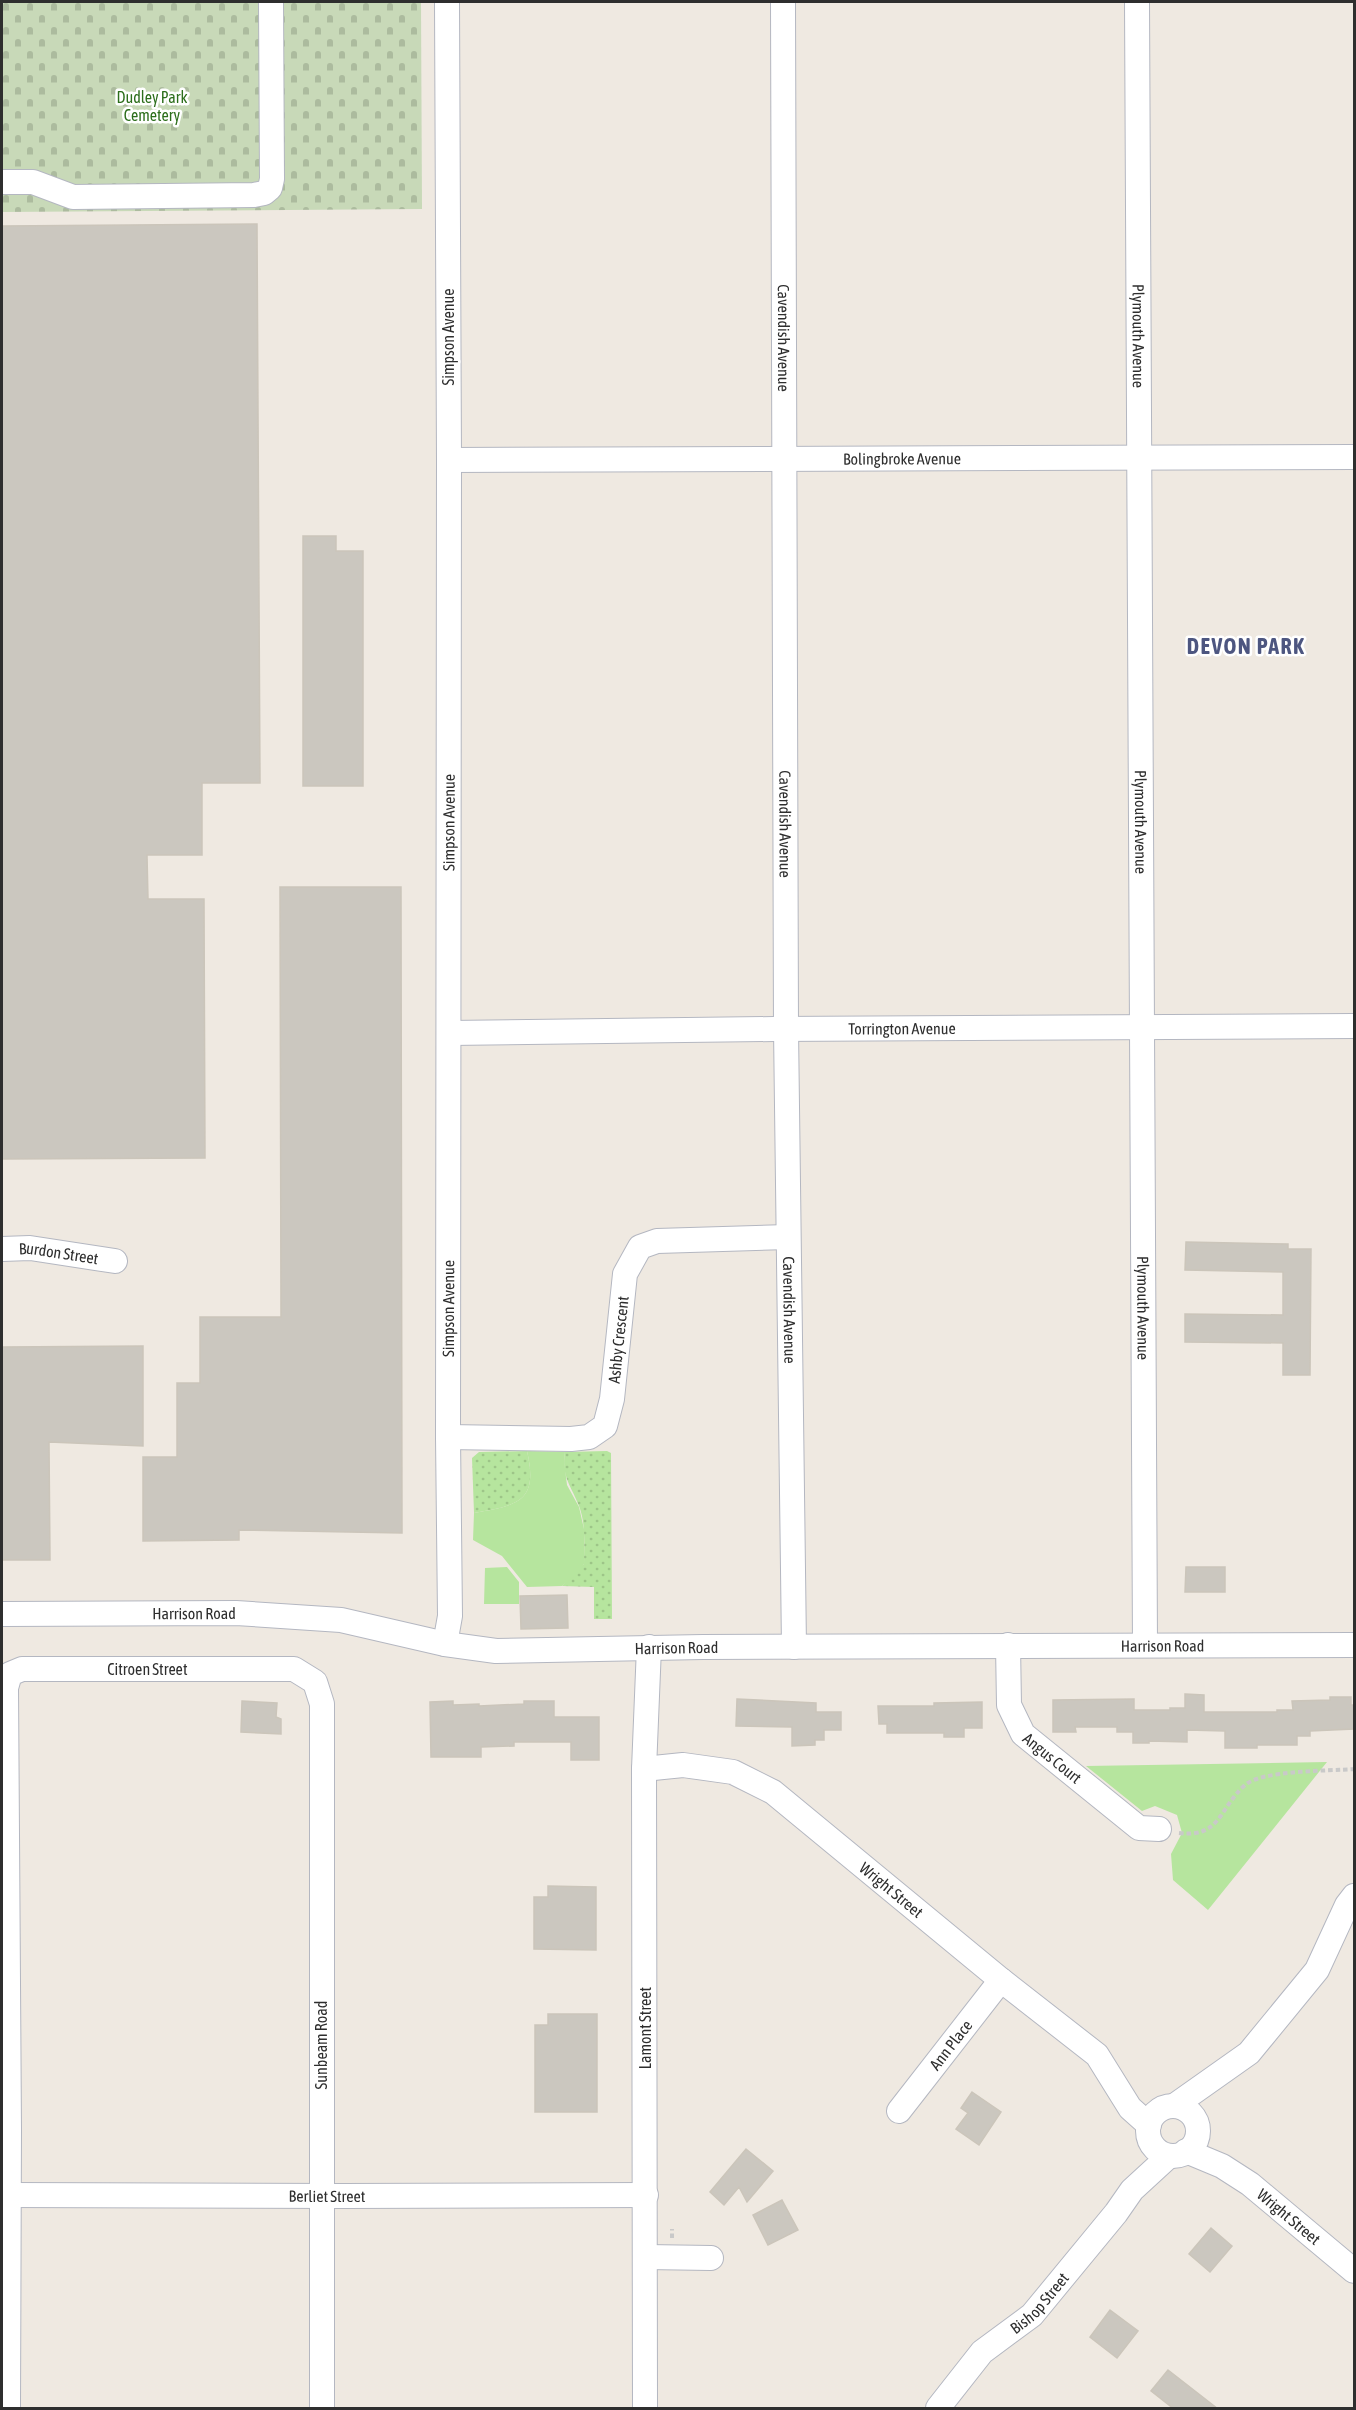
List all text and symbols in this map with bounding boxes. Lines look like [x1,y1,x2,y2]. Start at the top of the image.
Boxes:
park label: Dudley Park Cemetery [117,88,187,125]
street label: Cavendish Avenue [775,284,793,392]
street label: Plymouth Avenue [1128,284,1148,388]
street label: Simpson Avenue [439,289,458,385]
street label: Bolingbroke Avenue [843,449,961,469]
district label: DEVON PARK [1187,633,1305,659]
street label: Cavendish Avenue [776,770,795,878]
street label: Plymouth Avenue [1131,770,1150,874]
street label: Simpson Avenue [440,774,459,871]
street label: Torrington Avenue [848,1019,956,1038]
street label: Burdon Street [19,1239,100,1267]
street label: Cavendish Avenue [780,1256,799,1364]
street label: Plymouth Avenue [1133,1256,1153,1360]
street label: Simpson Avenue [439,1260,458,1357]
street label: Ashby Crescent [605,1295,632,1384]
street label: Harrison Road [152,1604,236,1622]
street label: Harrison Road [1121,1636,1204,1655]
street label: Harrison Road [635,1638,718,1657]
street label: Citroen Street [107,1660,188,1678]
street label: Angus Court [1020,1729,1085,1787]
street label: Wright Street [856,1858,927,1921]
street label: Lamont Street [636,1986,654,2069]
street label: Sunbeam Road [312,2001,330,2089]
street label: Ann Place [926,2016,976,2073]
street label: Wright Street [1254,2185,1324,2248]
street label: Berliet Street [289,2187,366,2205]
street label: Bishop Street [1007,2269,1072,2337]

